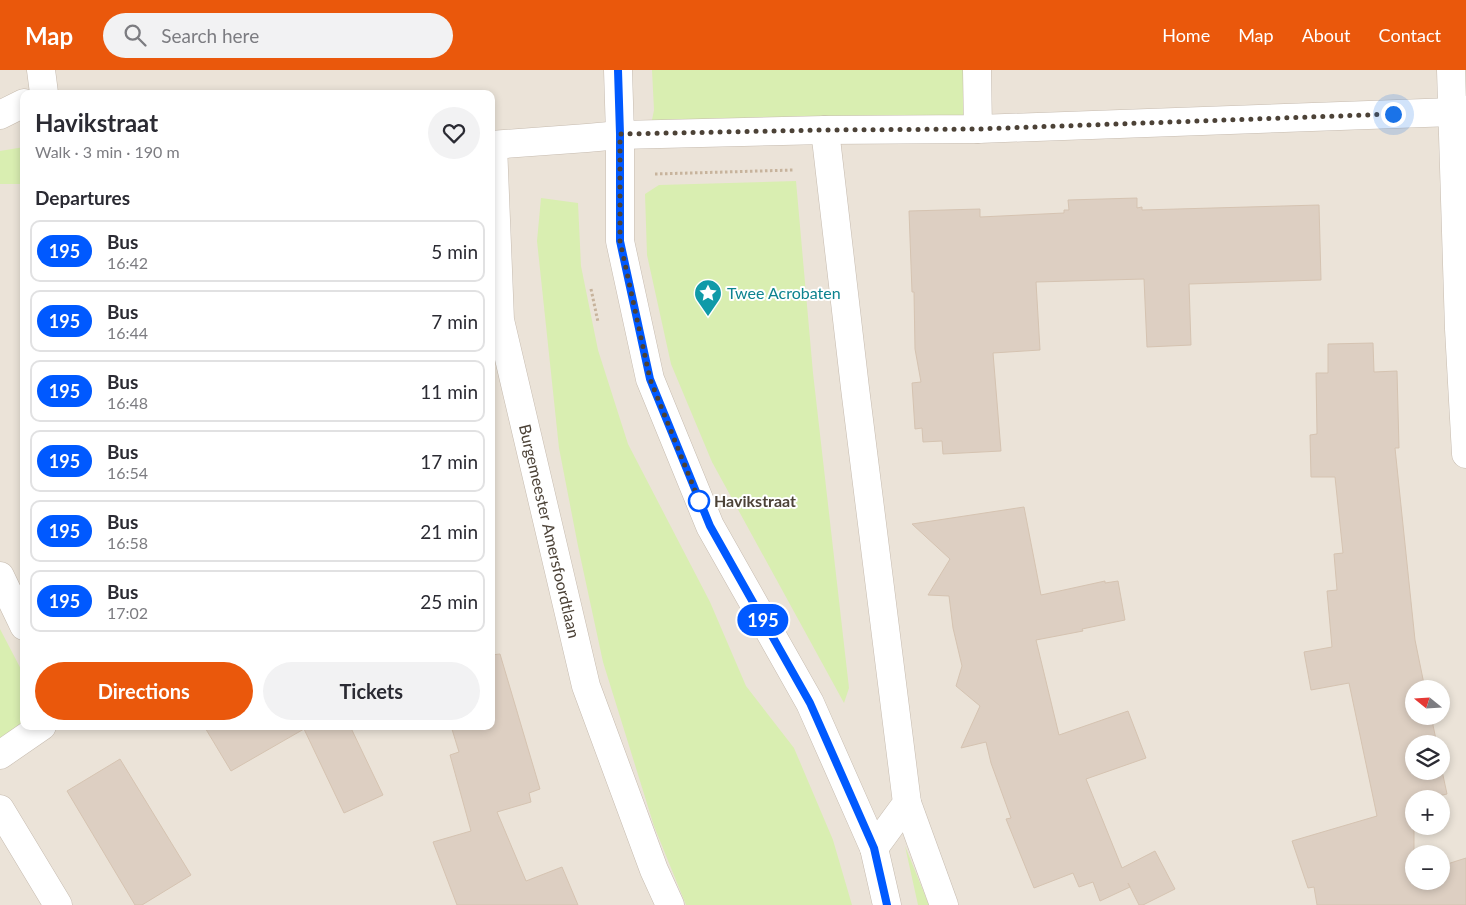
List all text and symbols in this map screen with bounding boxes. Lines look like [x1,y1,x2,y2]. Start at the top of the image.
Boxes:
search box [103,13,453,58]
text: Map [25,21,73,50]
icon: search [121,21,149,49]
text: Search here [161,24,259,47]
text: Home [1162,24,1210,46]
text: Map [1238,24,1274,46]
text: About [1302,24,1351,46]
text: Contact [1379,24,1441,46]
your location [1381,102,1406,127]
button: heart [428,107,480,159]
text: Havikstraat [35,108,158,137]
text: Walk · 3 min · 190 m [35,142,180,161]
text: Departures [35,186,130,209]
text: Bus [107,230,138,253]
text: 195 [49,240,80,262]
text: 5 min [431,240,478,263]
text: 16:42 [107,253,148,272]
place icon: Twee Acrobaten [693,278,723,317]
place label: Twee Acrobaten [727,283,841,302]
text: Bus [107,300,138,323]
text: 195 [49,310,80,332]
text: 7 min [431,310,478,333]
text: 16:44 [107,323,148,342]
text: Bus [107,370,138,393]
text: 195 [49,380,80,402]
text: 11 min [420,380,478,403]
text: 16:48 [107,393,148,412]
street label: Burgemeester Amersfoordtlaan [516,422,584,640]
text: Bus [107,440,138,463]
text: 195 [49,450,80,472]
text: 17 min [420,450,478,473]
text: 16:54 [107,463,148,482]
marker: Havikstraat [688,490,710,512]
place label: Havikstraat [714,491,796,510]
text: Bus [107,510,138,533]
text: 195 [49,520,80,542]
text: 21 min [420,520,478,543]
text: 16:58 [107,533,148,552]
text: Bus [107,580,138,603]
text: 195 [49,590,80,612]
text: 25 min [420,590,478,613]
text: 17:02 [107,603,148,622]
line badge: 195 [734,604,792,636]
text: 195 [747,609,779,631]
button: Directions [35,662,253,720]
button: Tickets [263,662,480,720]
north arrow [1405,680,1450,725]
map controls [1405,680,1450,890]
button: layers [1405,735,1450,780]
button: + [1405,790,1450,835]
button: − [1405,845,1450,890]

